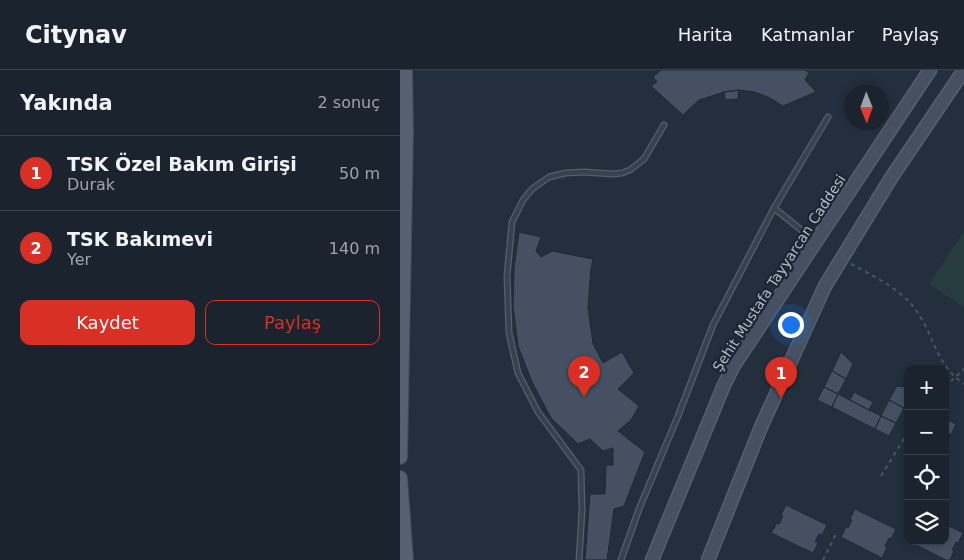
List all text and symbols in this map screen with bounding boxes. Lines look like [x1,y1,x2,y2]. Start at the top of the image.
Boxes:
text: Citynav [25,21,127,49]
text: Harita [678,24,733,45]
text: Katmanlar [761,24,854,45]
text: Paylaş [882,24,939,45]
north arrow [844,85,889,130]
text: Yakında [20,91,113,115]
text: 2 sonuç [318,93,380,112]
text: TSK Özel Bakım Girişi [67,153,297,175]
text: 1 [30,164,42,183]
text: 50 m [339,164,380,183]
street label: Şehit Mustafa Tayyarcan Caddesi [709,172,849,374]
text: Durak [67,175,115,194]
text: TSK Bakımevi [67,228,213,250]
text: 2 [30,239,42,258]
text: 140 m [329,239,380,258]
text: Yer [67,250,91,269]
button: Kaydet [20,300,195,345]
button: Paylaş [205,300,380,345]
your location [778,312,804,338]
pin: 2 [568,356,600,397]
pin: 1 [765,357,797,398]
map controls [904,365,949,545]
button: + [904,365,949,410]
button: − [904,410,949,455]
button: locate [904,455,949,500]
button: layers [904,500,949,545]

